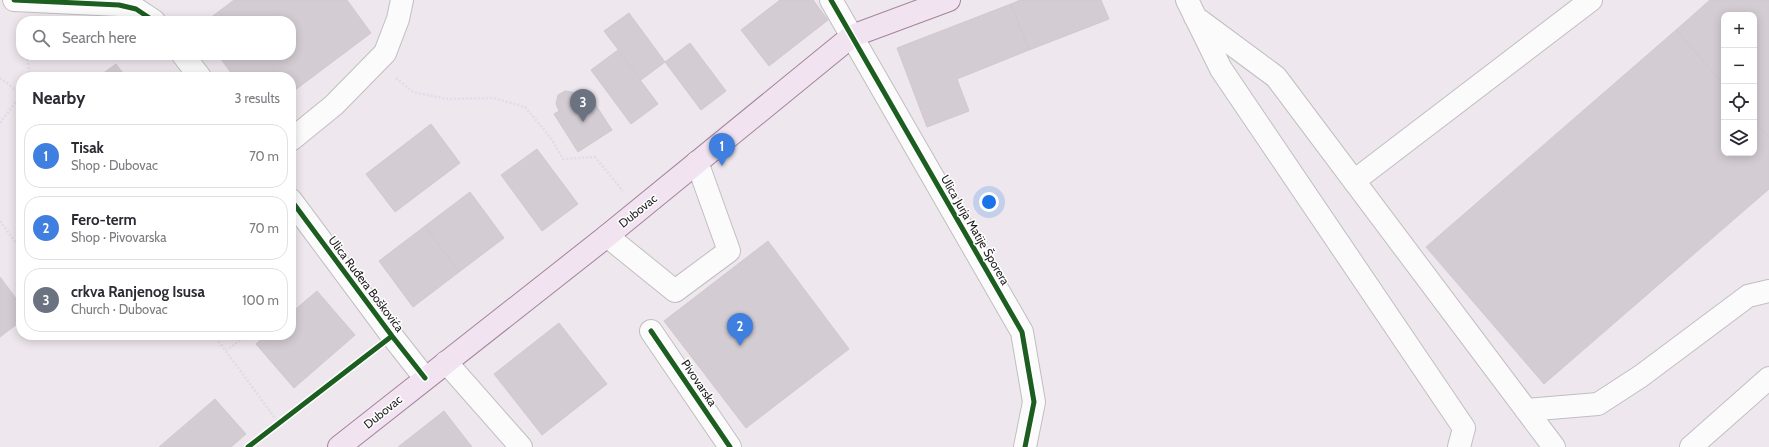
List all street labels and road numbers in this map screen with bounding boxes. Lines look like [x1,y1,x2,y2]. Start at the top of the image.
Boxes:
street label: Ulica Jurja Matije Šporera [938,172,1013,288]
street label: Dubovac [615,190,660,231]
street label: Ulica Ruđera Boškovića [325,233,407,335]
street label: Pivovarska [678,357,721,409]
street label: Dubovac [360,391,405,432]

